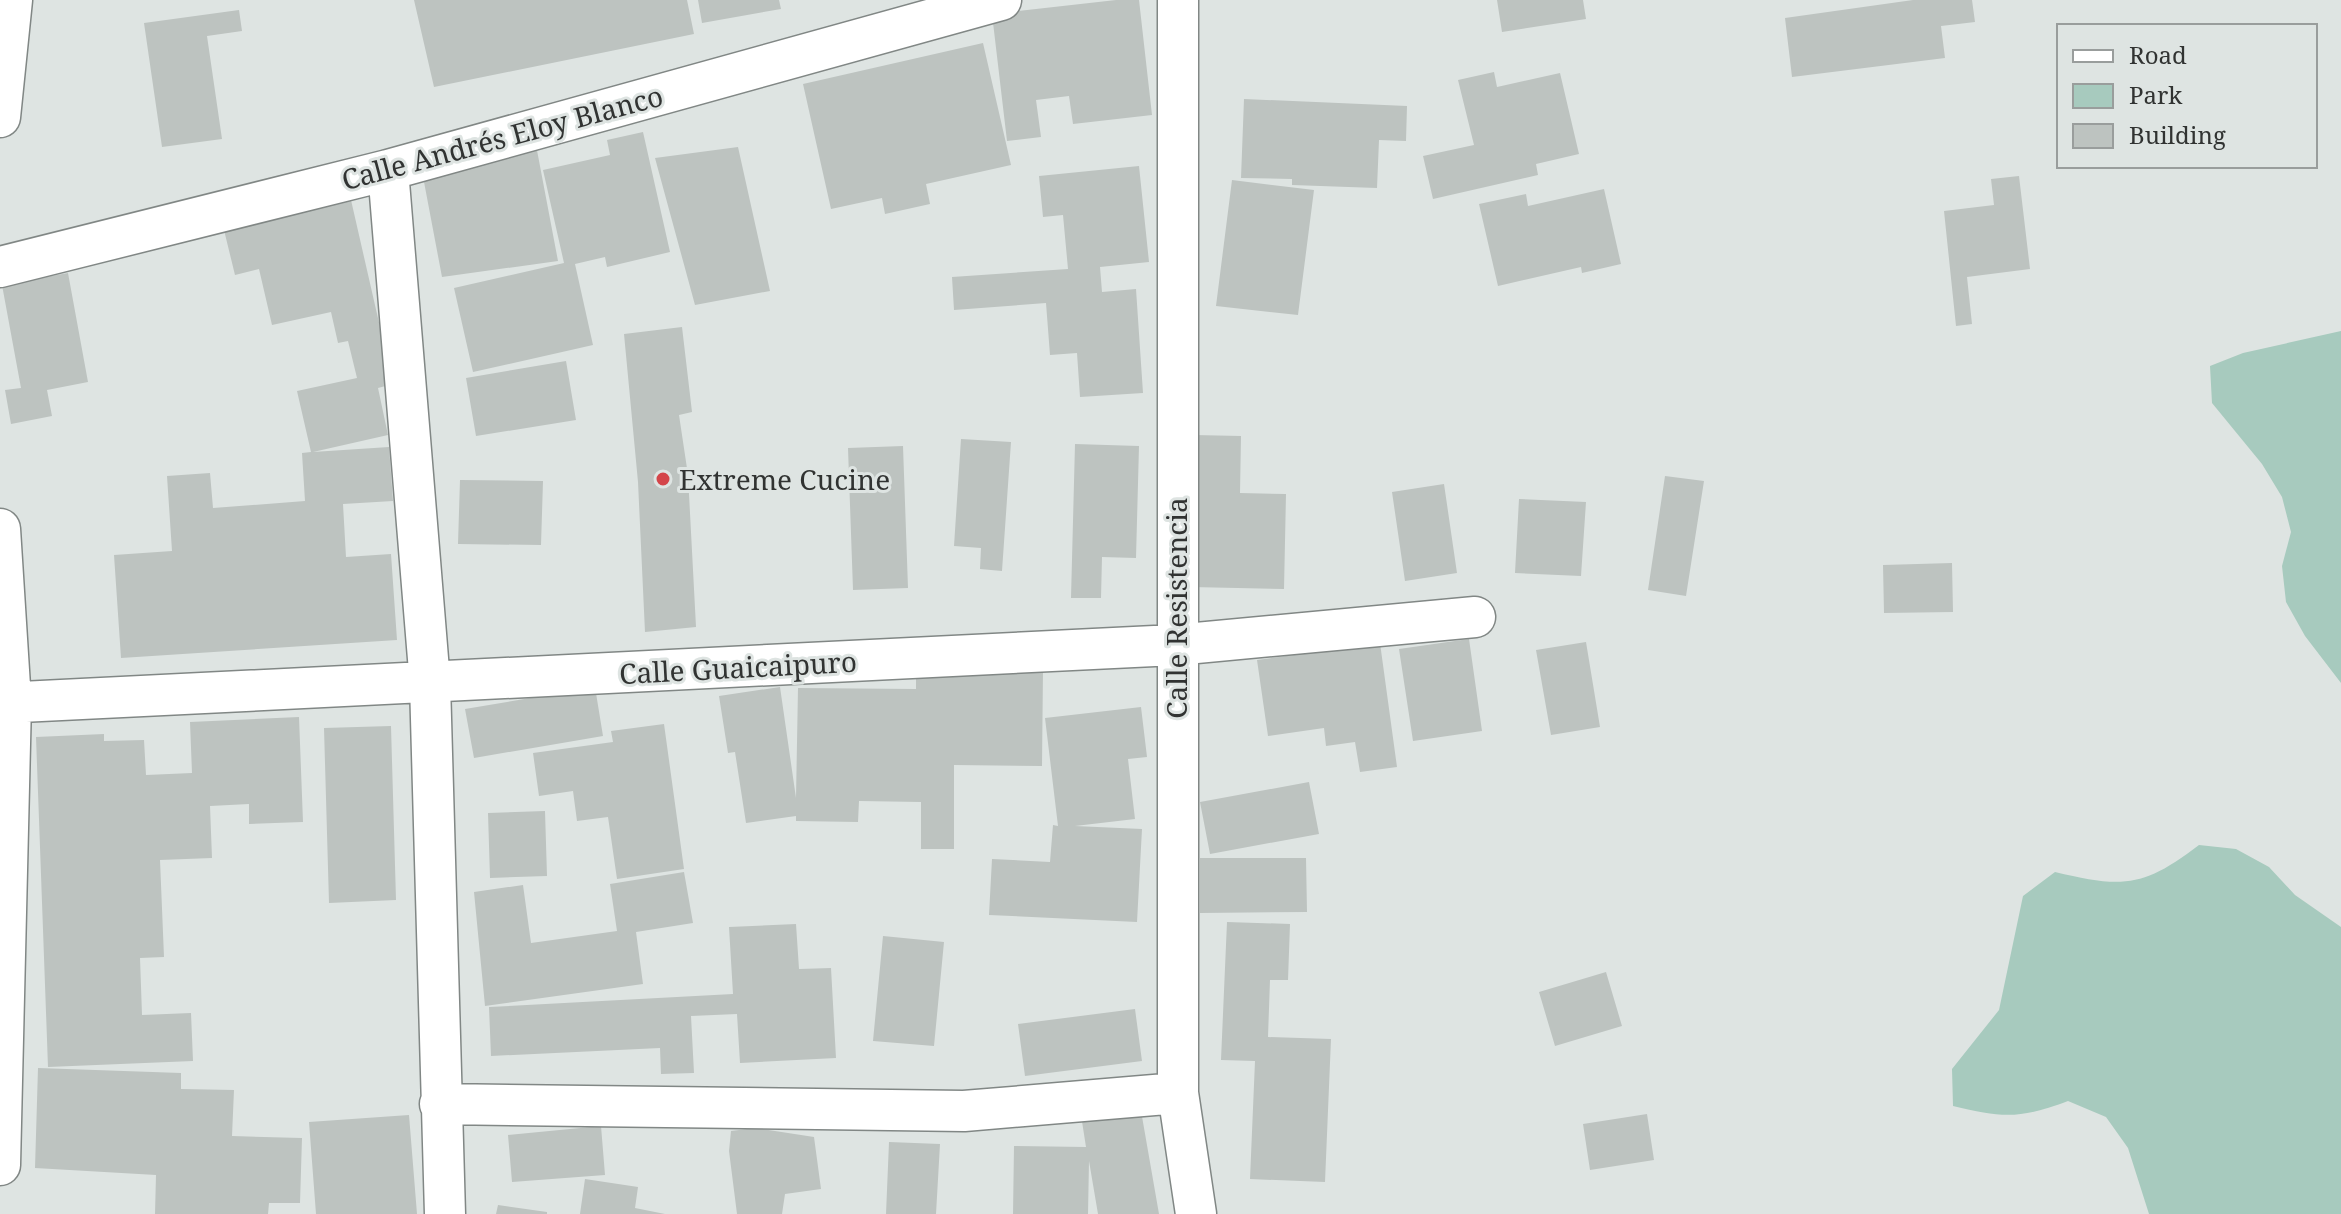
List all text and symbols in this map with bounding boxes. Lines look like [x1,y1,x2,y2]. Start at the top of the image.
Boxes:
legend [2057,24,2317,168]
text: Road [2129,38,2187,71]
street label: Calle Andrés Eloy Blanco [337,76,667,198]
text: Park [2129,78,2183,111]
text: Building [2129,118,2226,151]
place label: Extreme Cucine [679,460,890,498]
marker: Extreme Cucine [654,470,672,488]
street label: Calle Resistencia [1157,497,1195,719]
street label: Calle Guaicaipuro [618,642,858,692]

